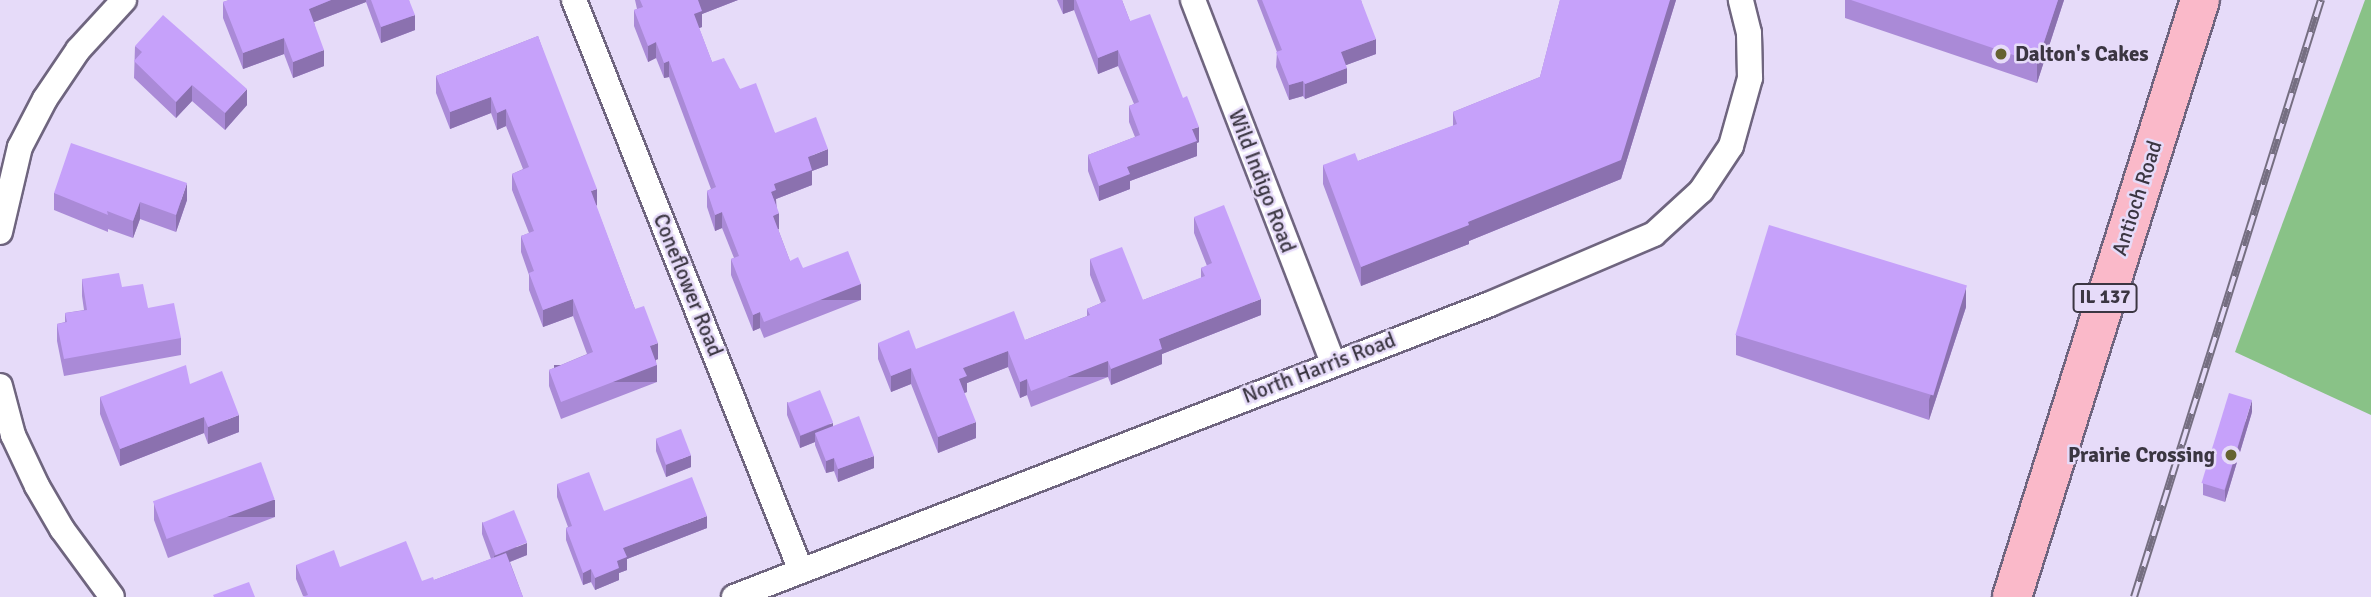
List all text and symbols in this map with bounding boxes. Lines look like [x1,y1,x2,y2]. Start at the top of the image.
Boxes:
place label: Dalton's Cakes [2015,41,2149,67]
marker: Dalton's Cakes [1993,46,2009,62]
street label: Wild Indigo Road [1223,106,1301,256]
street label: Antioch Road [2107,137,2167,259]
street label: Coneflower Road [648,210,728,360]
road number: IL 137 [2072,282,2138,314]
street label: North Harris Road [1239,327,1399,409]
place label: Prairie Crossing [2068,442,2215,468]
marker: Prairie Crossing [2221,445,2241,465]

